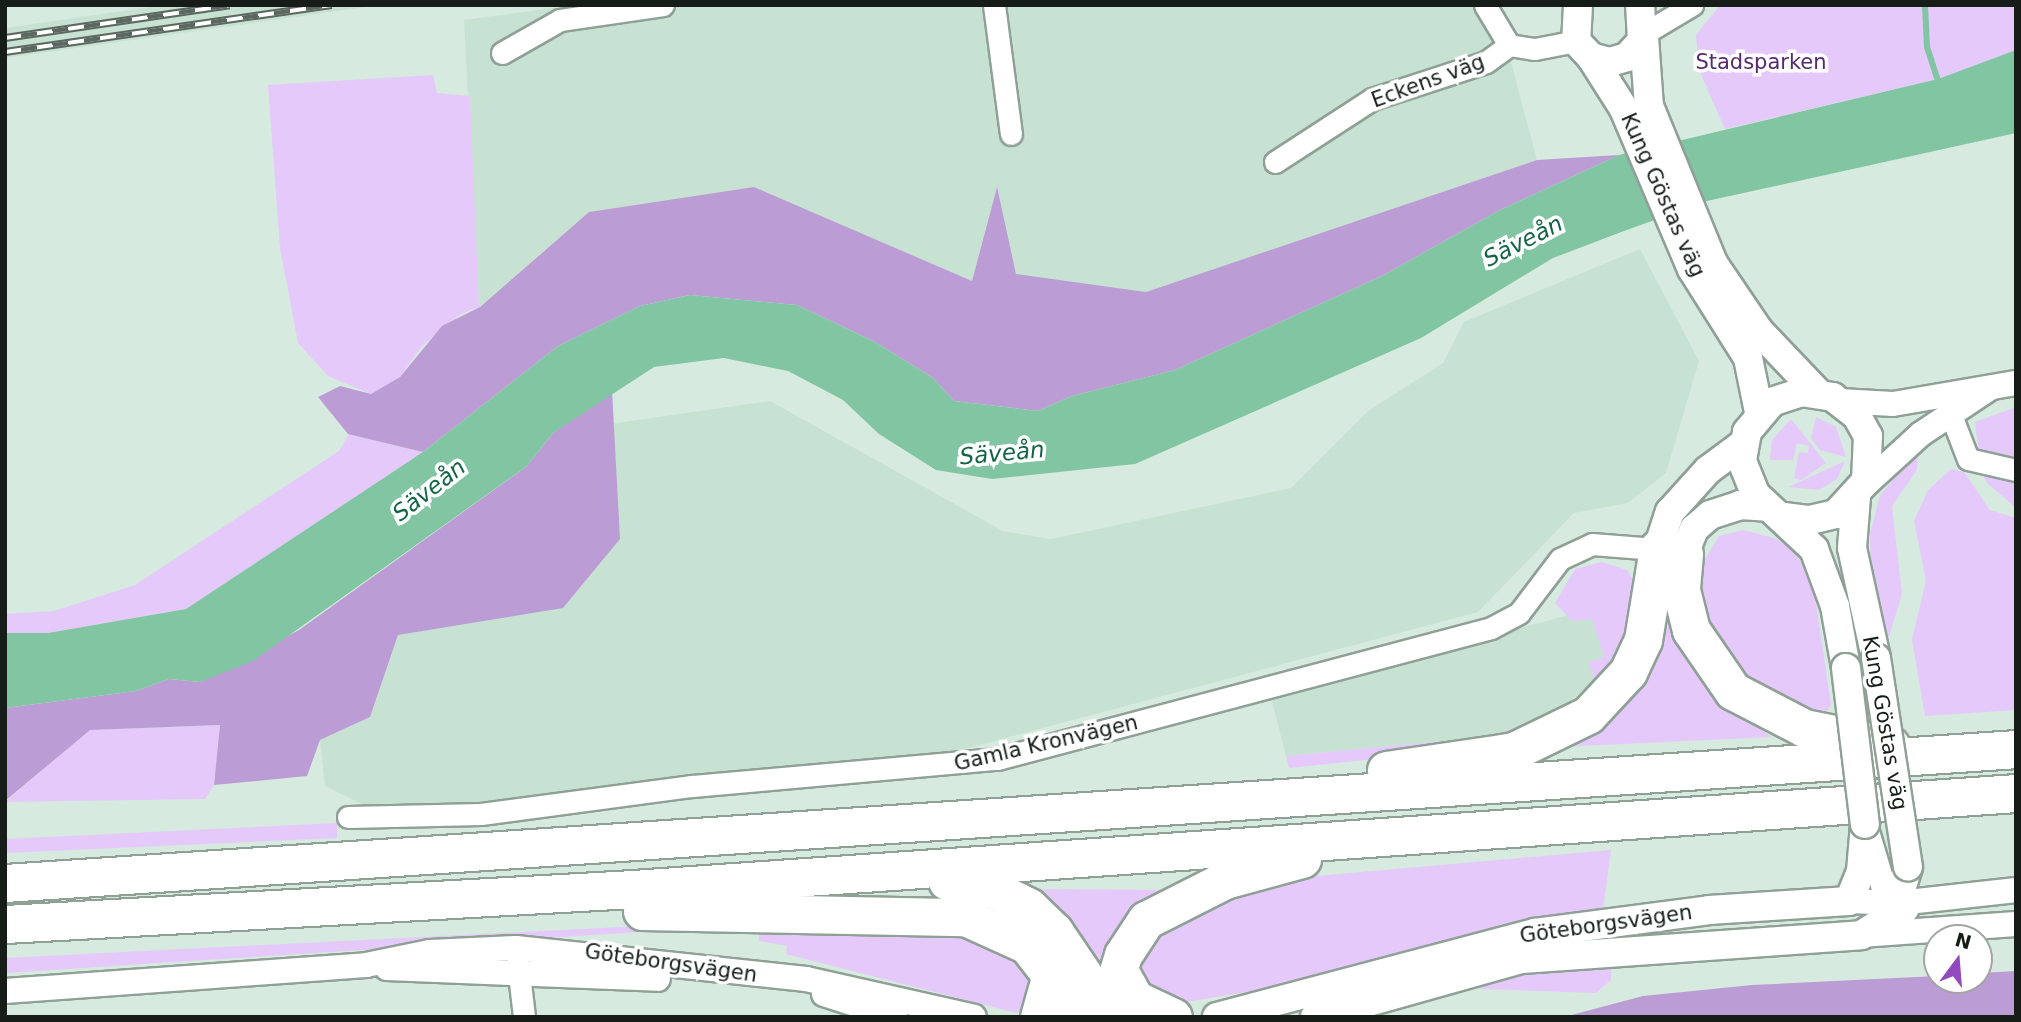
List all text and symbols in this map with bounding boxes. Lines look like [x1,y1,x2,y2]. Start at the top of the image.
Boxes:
street label: Eckens väg [1368,49,1488,113]
park label: Stadsparken [1695,49,1827,75]
street label: Kung Göstas väg [1616,109,1710,281]
water label: Säveån [1479,209,1567,273]
water label: Säveån [958,436,1046,470]
water label: Säveån [387,453,471,527]
street label: Kung Göstas väg [1857,634,1913,812]
street label: Gamla Kronvägen [952,710,1140,776]
street label: Göteborgsvägen [1518,899,1694,949]
north arrow [1923,924,1993,994]
text: N [1953,928,1974,954]
street label: Göteborgsvägen [583,938,759,988]

